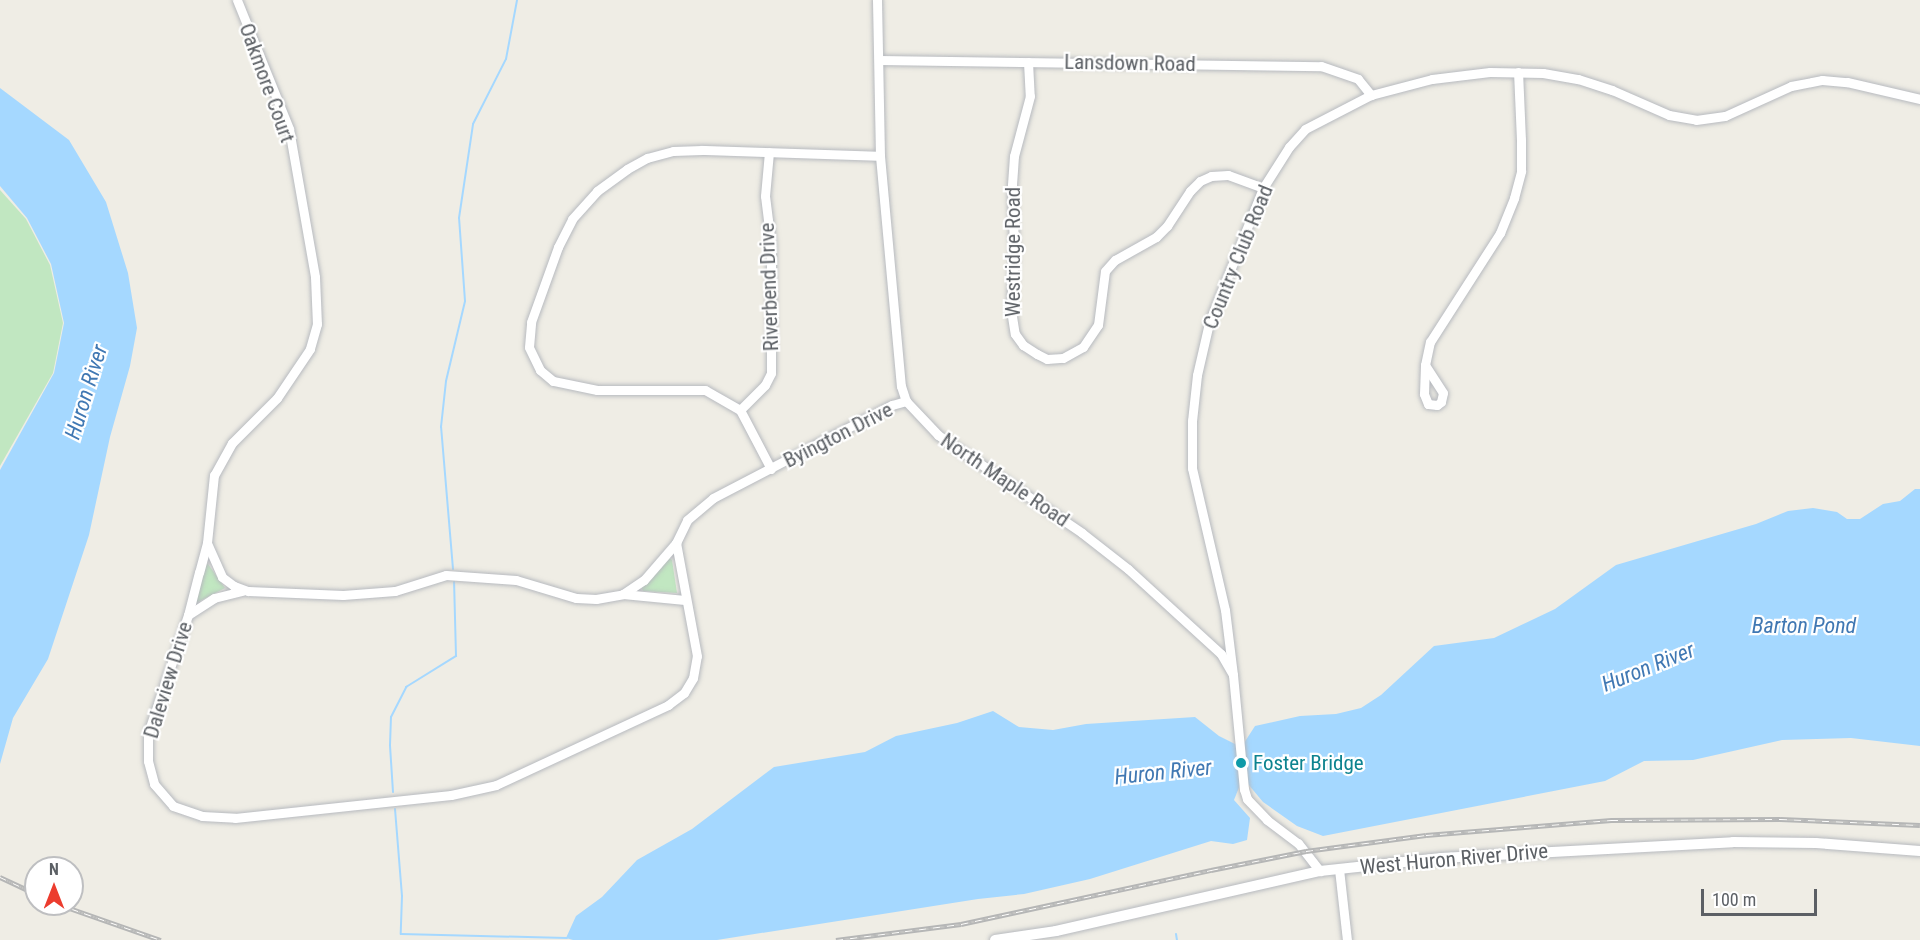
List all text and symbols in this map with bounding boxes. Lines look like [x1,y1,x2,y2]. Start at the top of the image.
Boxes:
street label: Oakmore Court [234,20,300,146]
street label: Lansdown Road [1064,49,1196,77]
street label: Country Club Road [1198,181,1278,333]
street label: Westridge Road [1000,187,1026,317]
street label: Riverbend Drive [754,222,784,352]
water label: Huron River [59,341,113,443]
street label: Byington Drive [779,397,897,473]
street label: North Maple Road [936,428,1074,532]
water label: Barton Pond [1752,613,1856,639]
street label: Daleview Drive [138,619,198,741]
water label: Huron River [1598,636,1698,698]
place label: Foster Bridge [1253,750,1364,776]
water label: Huron River [1113,754,1213,790]
marker: Foster Bridge [1234,756,1248,770]
street label: West Huron River Drive [1359,838,1549,880]
north arrow [24,856,84,916]
text: N [49,860,59,879]
scale bar [1704,877,1820,915]
text: 100 m [1712,889,1756,910]

